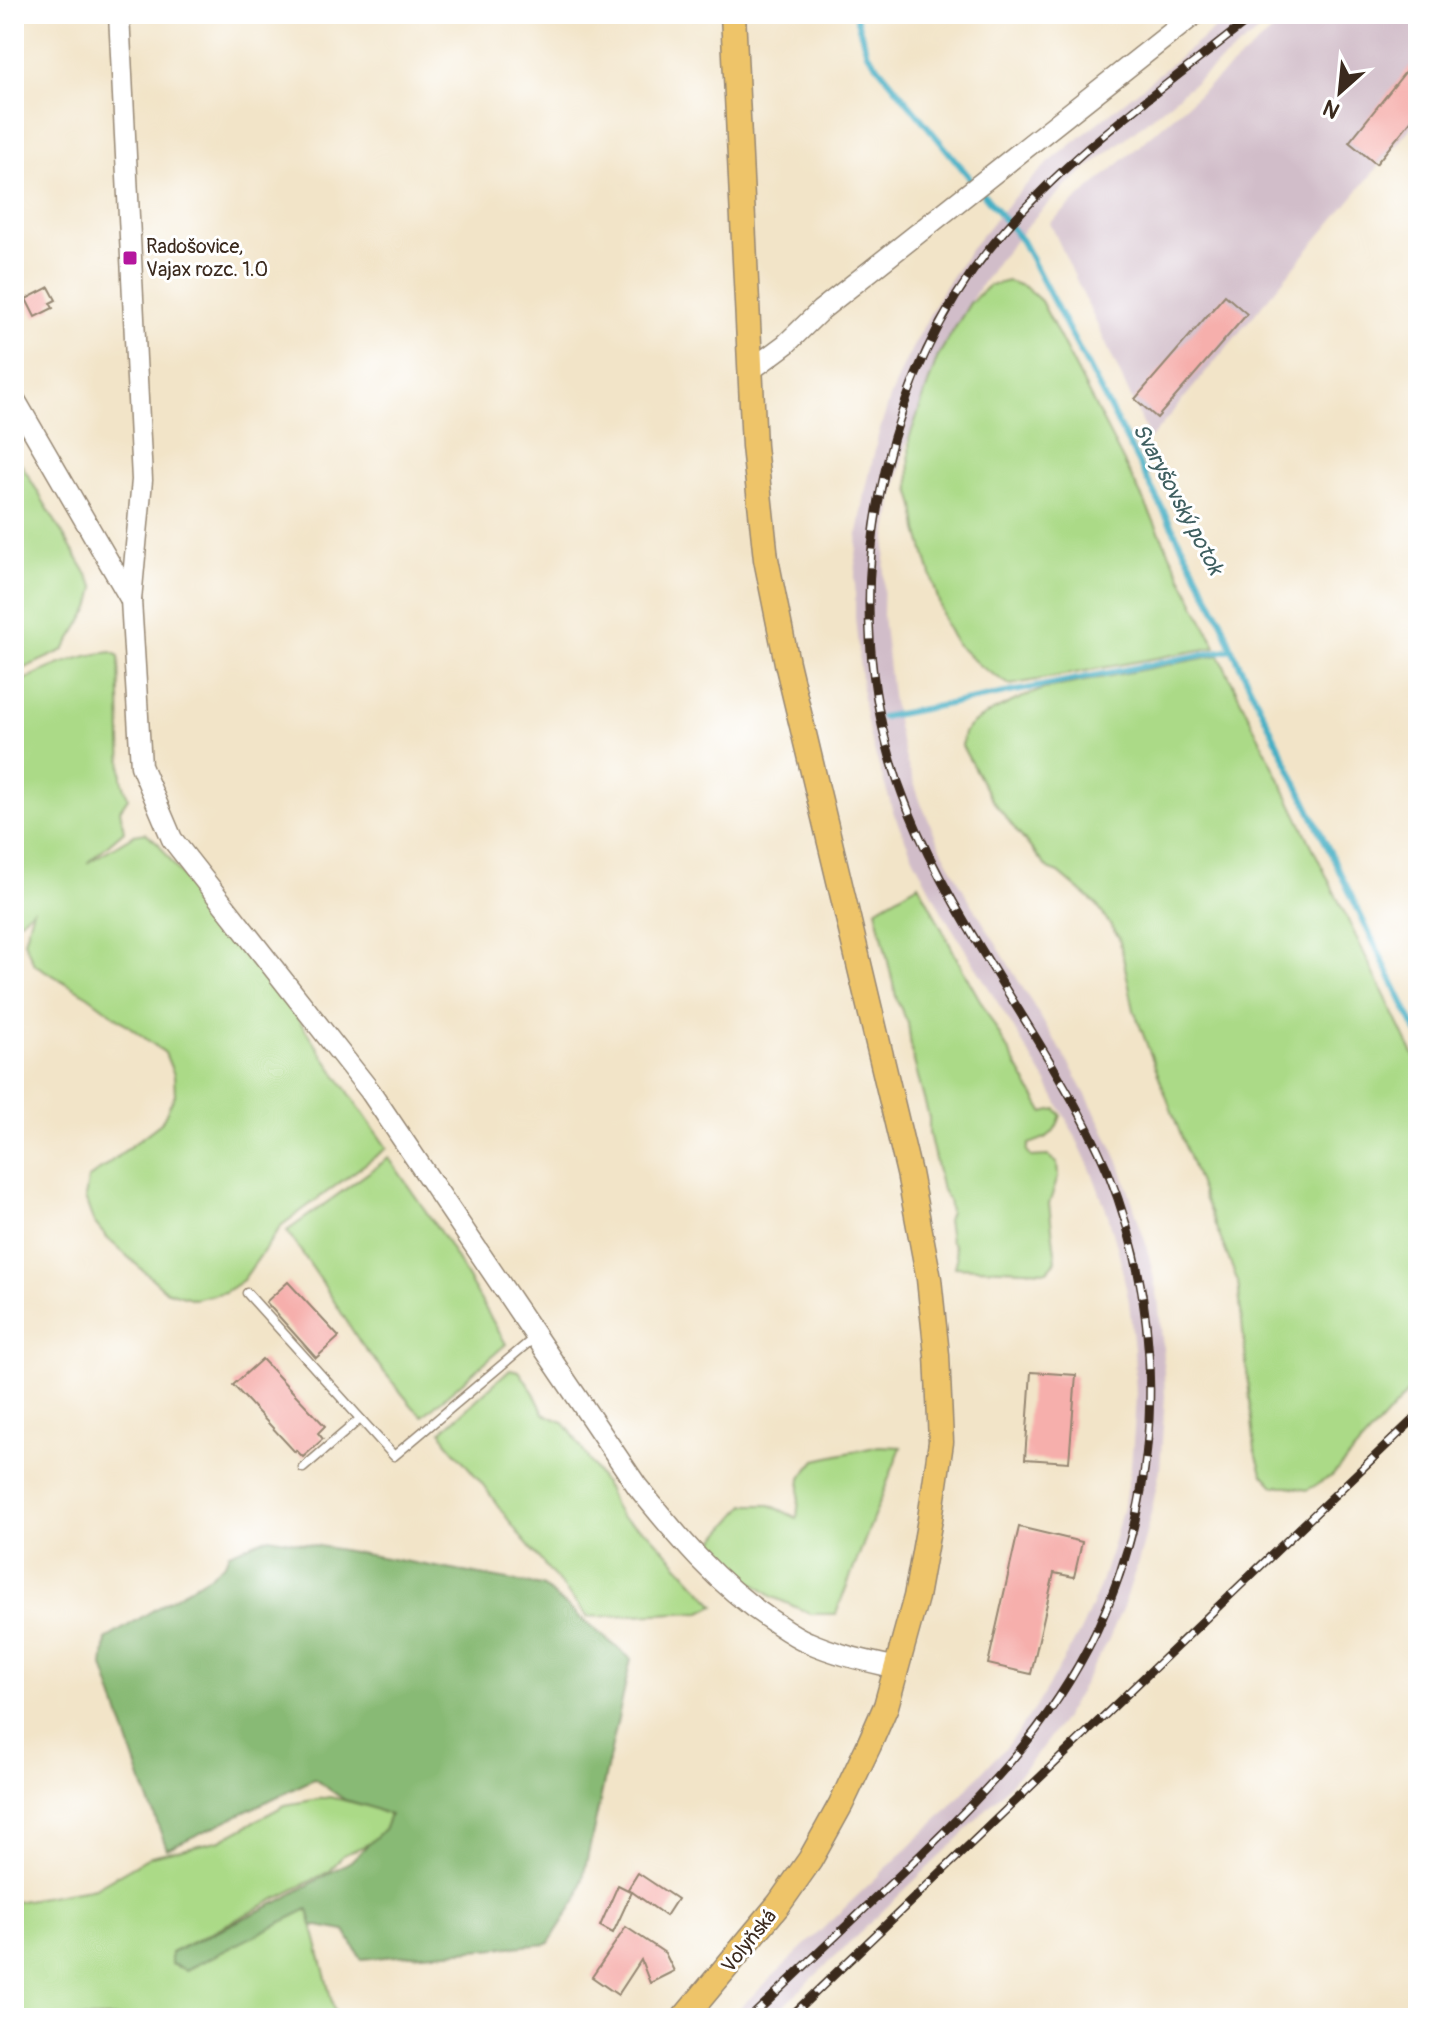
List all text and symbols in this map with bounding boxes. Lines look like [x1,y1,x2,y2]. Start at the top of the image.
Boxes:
north arrow [1300,52,1380,132]
text: N [1318,93,1344,125]
place label: Radošovice, Vajax rozc. 1.0 [146,234,268,282]
marker: Radošovice, Vajax rozc. 1.0 [121,249,139,267]
water label: Svaryšovský potok [1126,419,1230,581]
street label: Volyňská [716,1904,782,1978]

